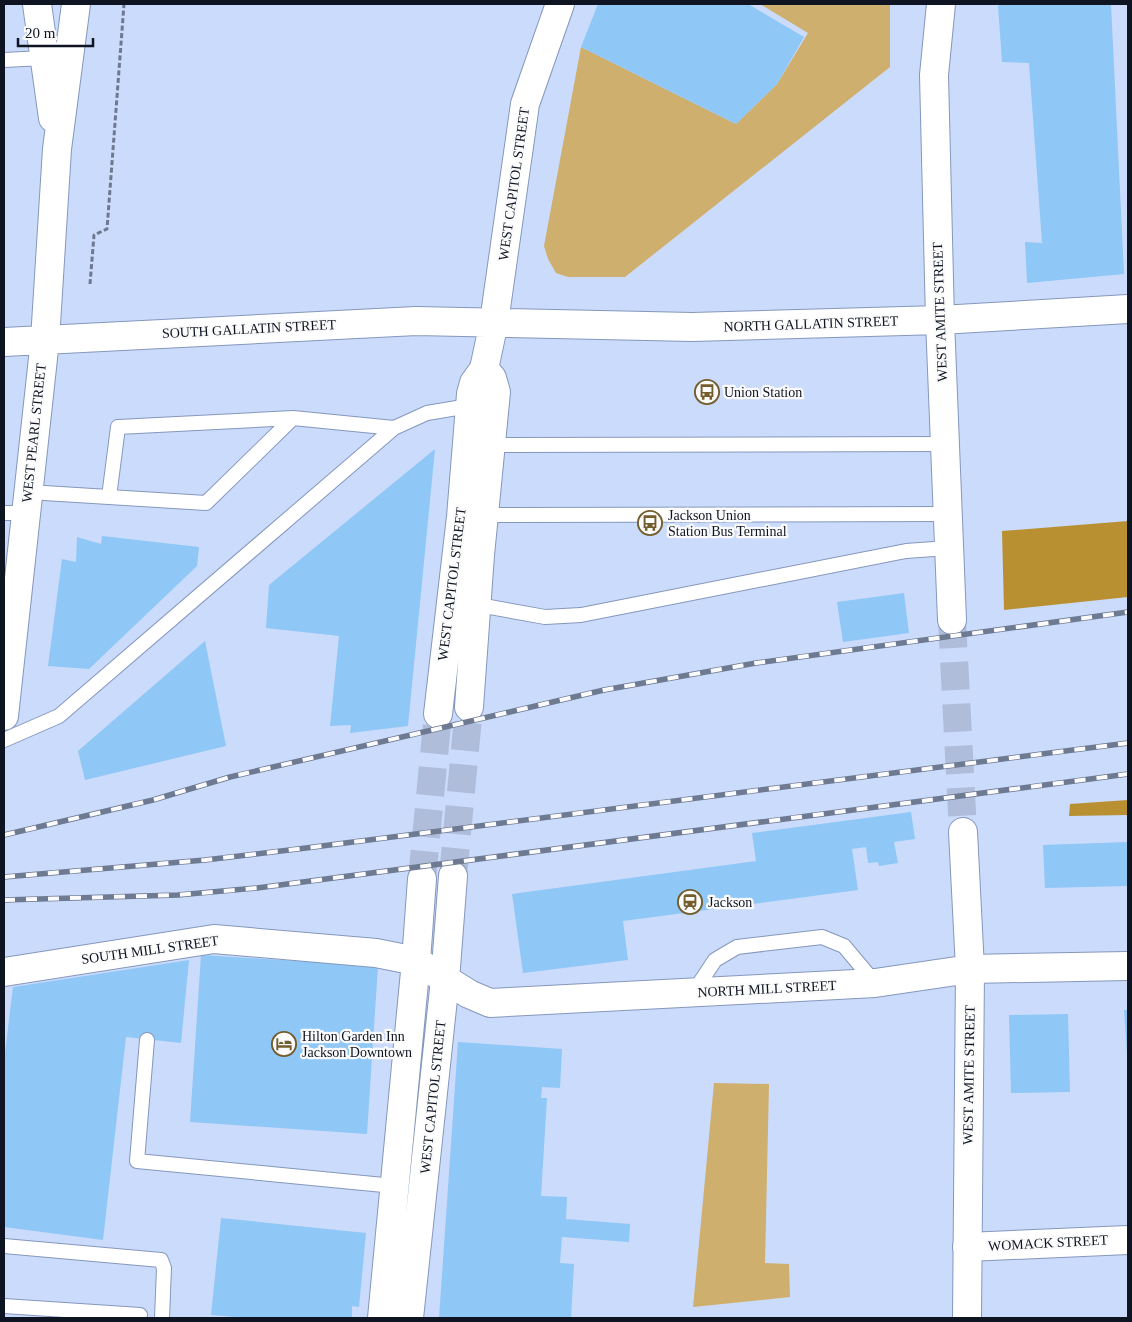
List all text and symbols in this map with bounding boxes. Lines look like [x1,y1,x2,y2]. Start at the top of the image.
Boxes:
scale bar [18,15,92,47]
text: 20 m [25,25,56,41]
street label: WEST CAPITOL STREET [496,106,532,262]
street label: WEST AMITE STREET [930,241,950,382]
street label: NORTH GALLATIN STREET [723,313,899,335]
street label: SOUTH GALLATIN STREET [162,317,337,341]
street label: WEST PEARL STREET [19,362,49,503]
bus stop icon: Union Station [694,379,720,405]
place label: Union Station [724,385,802,400]
street label: WEST CAPITOL STREET [435,506,469,662]
place label: Jackson Union Station Bus Terminal [668,508,787,539]
bus stop icon: Jackson Union Station Bus Terminal [637,510,663,536]
station icon: Jackson [677,889,703,915]
place label: Jackson [708,895,752,910]
street label: SOUTH MILL STREET [80,933,220,967]
street label: NORTH MILL STREET [697,978,837,1000]
street label: WEST AMITE STREET [960,1005,978,1145]
street label: WEST CAPITOL STREET [417,1019,449,1175]
place label: Hilton Garden Inn Jackson Downtown [302,1029,412,1060]
hotel icon: Hilton Garden Inn Jackson Downtown [271,1031,297,1057]
street label: WOMACK STREET [988,1232,1109,1254]

